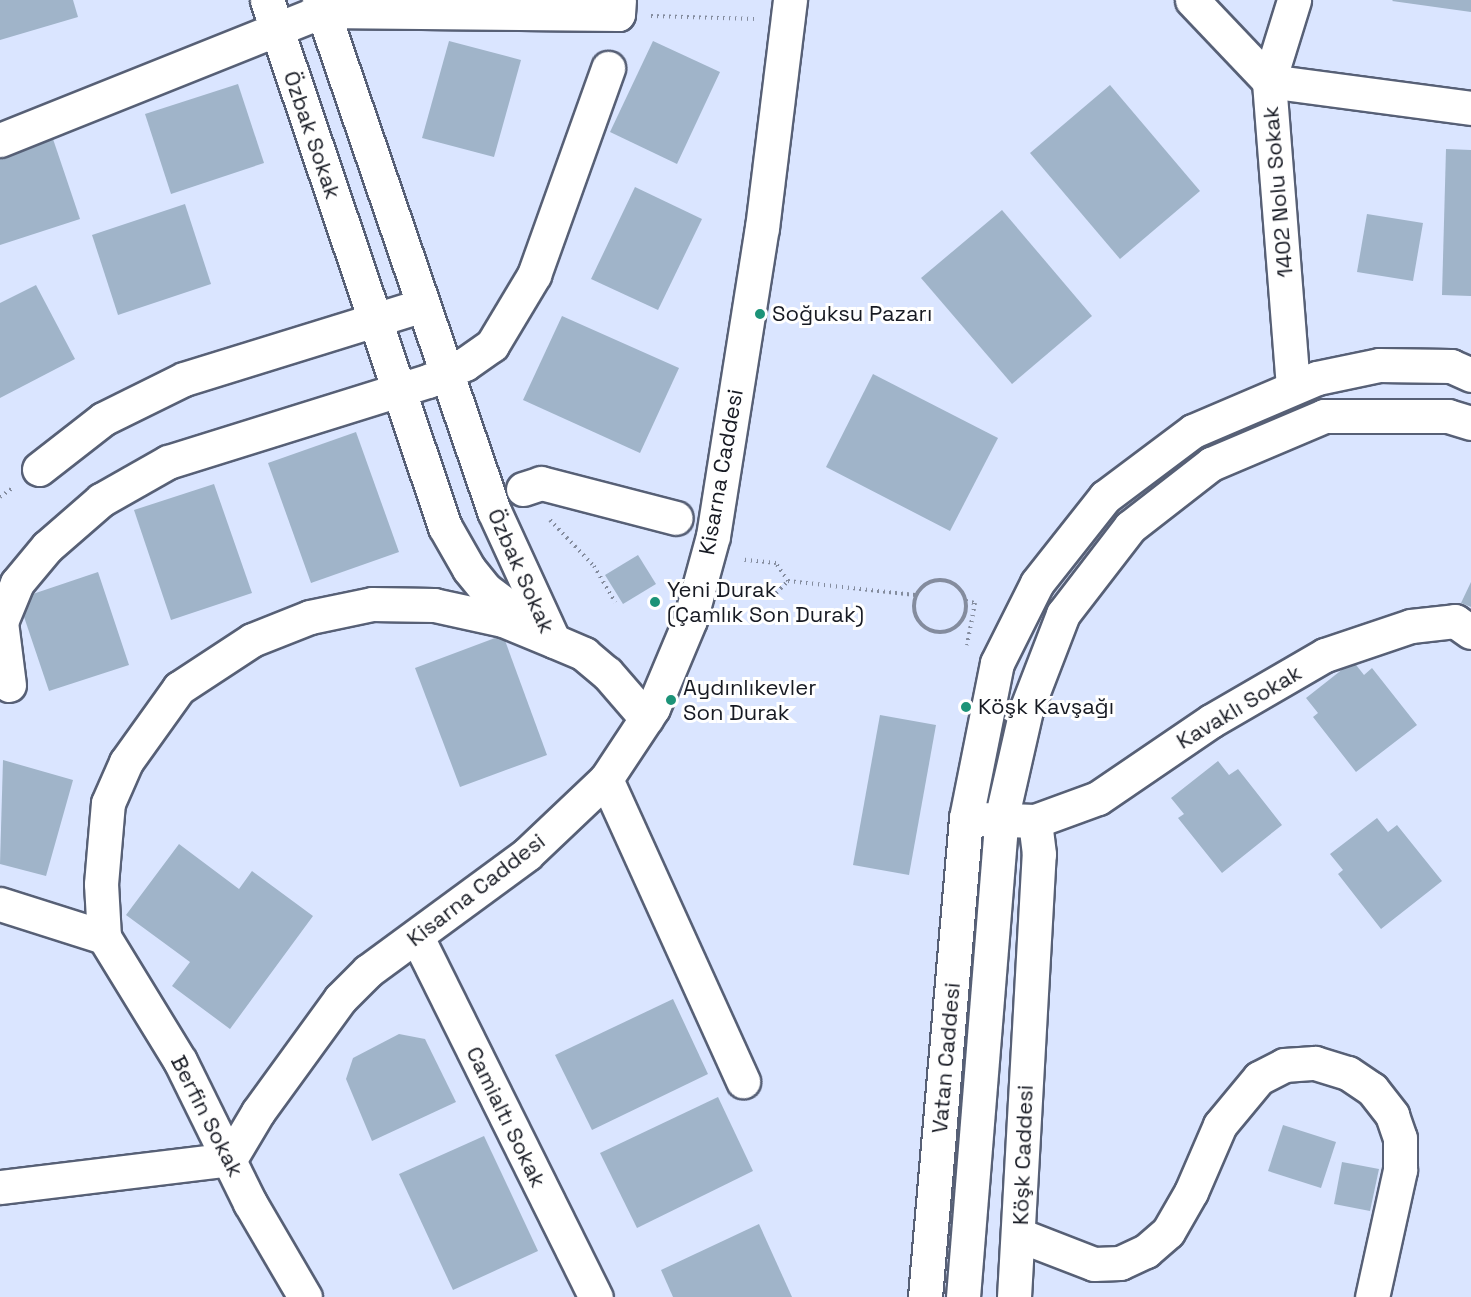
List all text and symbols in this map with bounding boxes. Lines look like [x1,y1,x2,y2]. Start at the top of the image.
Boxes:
street label: Özbak Sokak [278,68,346,202]
street label: 1402 Nolu Sokak [1257,105,1299,279]
place label: Soğuksu Pazarı [772,301,932,327]
marker: Soğuksu Pazarı [753,307,767,321]
street label: Kisarna Caddesi [693,387,749,557]
street label: Özbak Sokak [482,505,560,637]
place label: Yeni Durak (Çamlık Son Durak) [667,576,864,628]
marker: Yeni Durak (Çamlık Son Durak) [648,595,662,609]
street label: Kavaklı Sokak [1172,659,1306,755]
place label: Aydınlıkevler Son Durak [683,674,817,726]
marker: Aydınlıkevler Son Durak [664,693,678,707]
place label: Köşk Kavşağı [978,694,1114,720]
marker: Köşk Kavşağı [959,700,973,714]
street label: Kisarna Caddesi [402,828,550,952]
street label: Vatan Caddesi [926,981,966,1135]
street label: Camialtı Sokak [461,1042,551,1192]
street label: Berfin Sokak [165,1051,249,1181]
street label: Köşk Caddesi [1007,1084,1039,1226]

